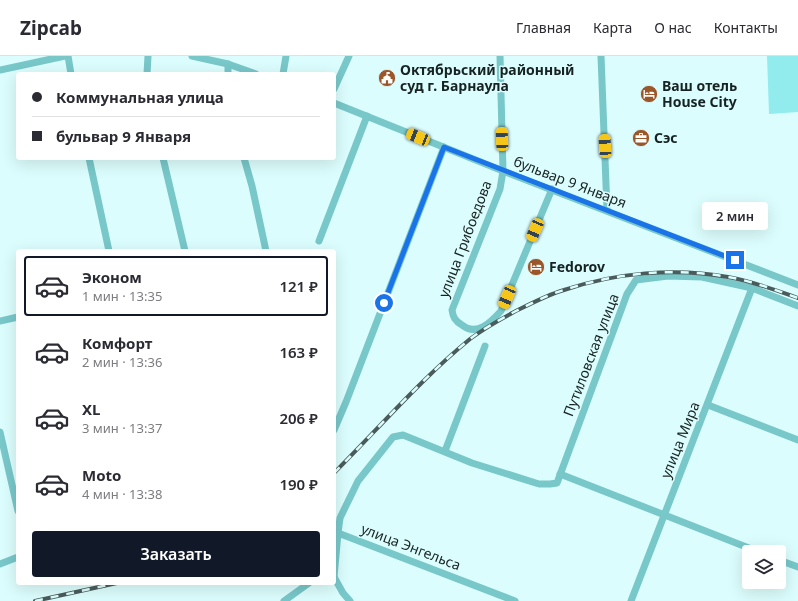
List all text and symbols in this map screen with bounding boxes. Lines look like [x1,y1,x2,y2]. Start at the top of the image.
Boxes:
text: Zipcab [20,15,82,41]
text: Главная [516,18,571,37]
text: Карта [593,18,632,37]
text: О нас [654,18,692,37]
text: Контакты [714,18,778,37]
place label: Октябрьский районный суд г. Барнаула [400,60,575,95]
public building icon: Октябрьский районный суд г. Барнаула [377,68,397,88]
place label: Ваш отель House City [662,76,737,111]
hotel icon: Ваш отель House City [639,84,659,104]
text: Коммунальная улица [56,87,224,107]
text: бульвар 9 Января [56,126,191,146]
car [405,127,431,147]
car [496,127,508,151]
office icon: Сэс [631,128,651,148]
place label: Сэс [654,128,678,147]
car [598,134,612,158]
street label: бульвар 9 Января [511,151,629,212]
street label: улица Грибоедова [433,178,496,300]
callout: 2 мин [702,202,768,230]
text: 2 мин [716,207,754,225]
car [525,217,545,243]
route end [726,251,744,269]
hotel icon: Fedorov [526,257,546,277]
place label: Fedorov [549,257,605,276]
text: Эконом [82,267,142,287]
icon: car [34,268,70,304]
text: 121 ₽ [279,276,318,296]
car [497,284,517,310]
text: 1 мин · 13:35 [82,287,162,305]
street label: Путиловская улица [558,291,623,419]
route start [375,294,393,312]
text: Комфорт [82,333,152,353]
icon: car [34,334,70,370]
text: 163 ₽ [279,342,318,362]
text: 2 мин · 13:36 [82,353,162,371]
text: XL [82,399,100,419]
street label: улица Мира [656,399,704,481]
icon: car [34,400,70,436]
text: 206 ₽ [279,408,318,428]
text: 3 мин · 13:37 [82,419,162,437]
text: Moto [82,465,121,485]
icon: car [34,466,70,502]
text: 190 ₽ [279,474,318,494]
text: 4 мин · 13:38 [82,485,162,503]
street label: улица Энгельса [359,519,464,574]
button: Заказать [32,531,320,577]
map controls [742,545,786,589]
button: layers [742,545,786,589]

